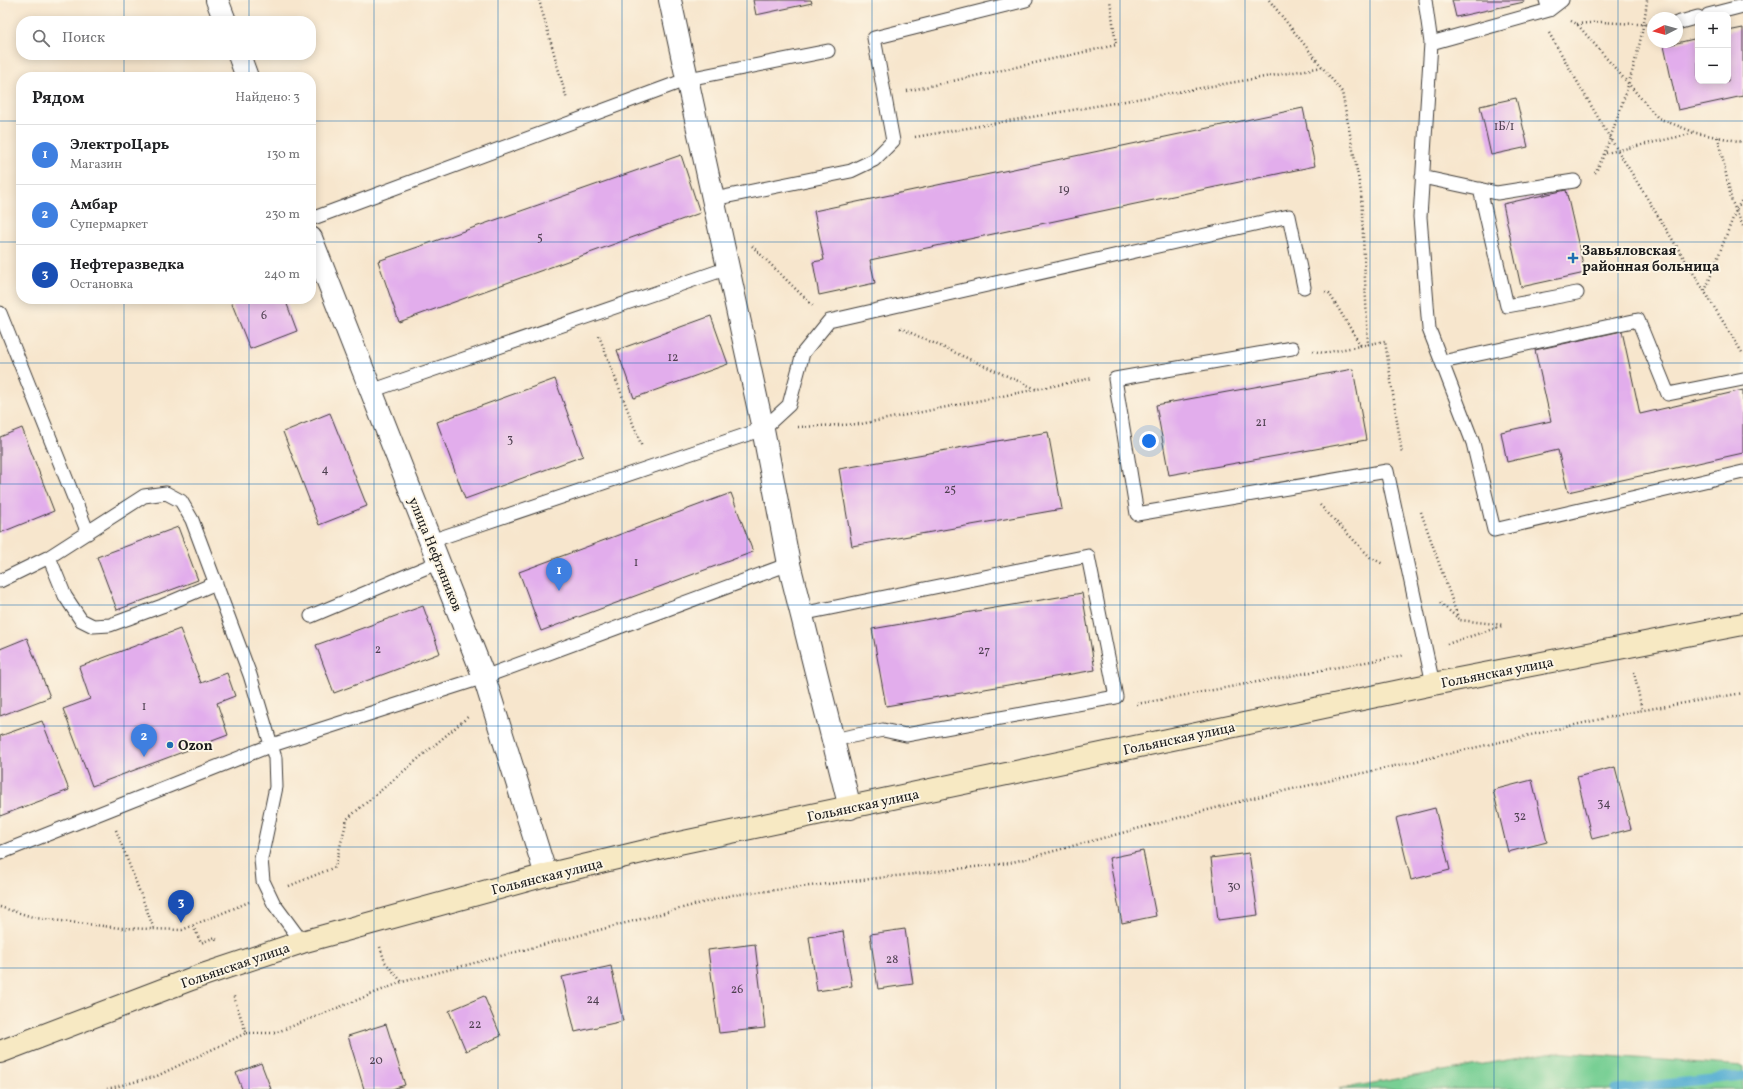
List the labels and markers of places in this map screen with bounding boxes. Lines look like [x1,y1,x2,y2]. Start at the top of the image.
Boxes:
place label: Завьяловская районная больница [1582,242,1720,277]
marker: Завьяловская районная больница [1567,252,1579,264]
pin: 1 [546,558,572,591]
pin: 2 [131,724,157,757]
place label: Ozon [178,737,213,756]
marker: Ozon [165,740,175,750]
pin: 3 [168,890,194,923]

